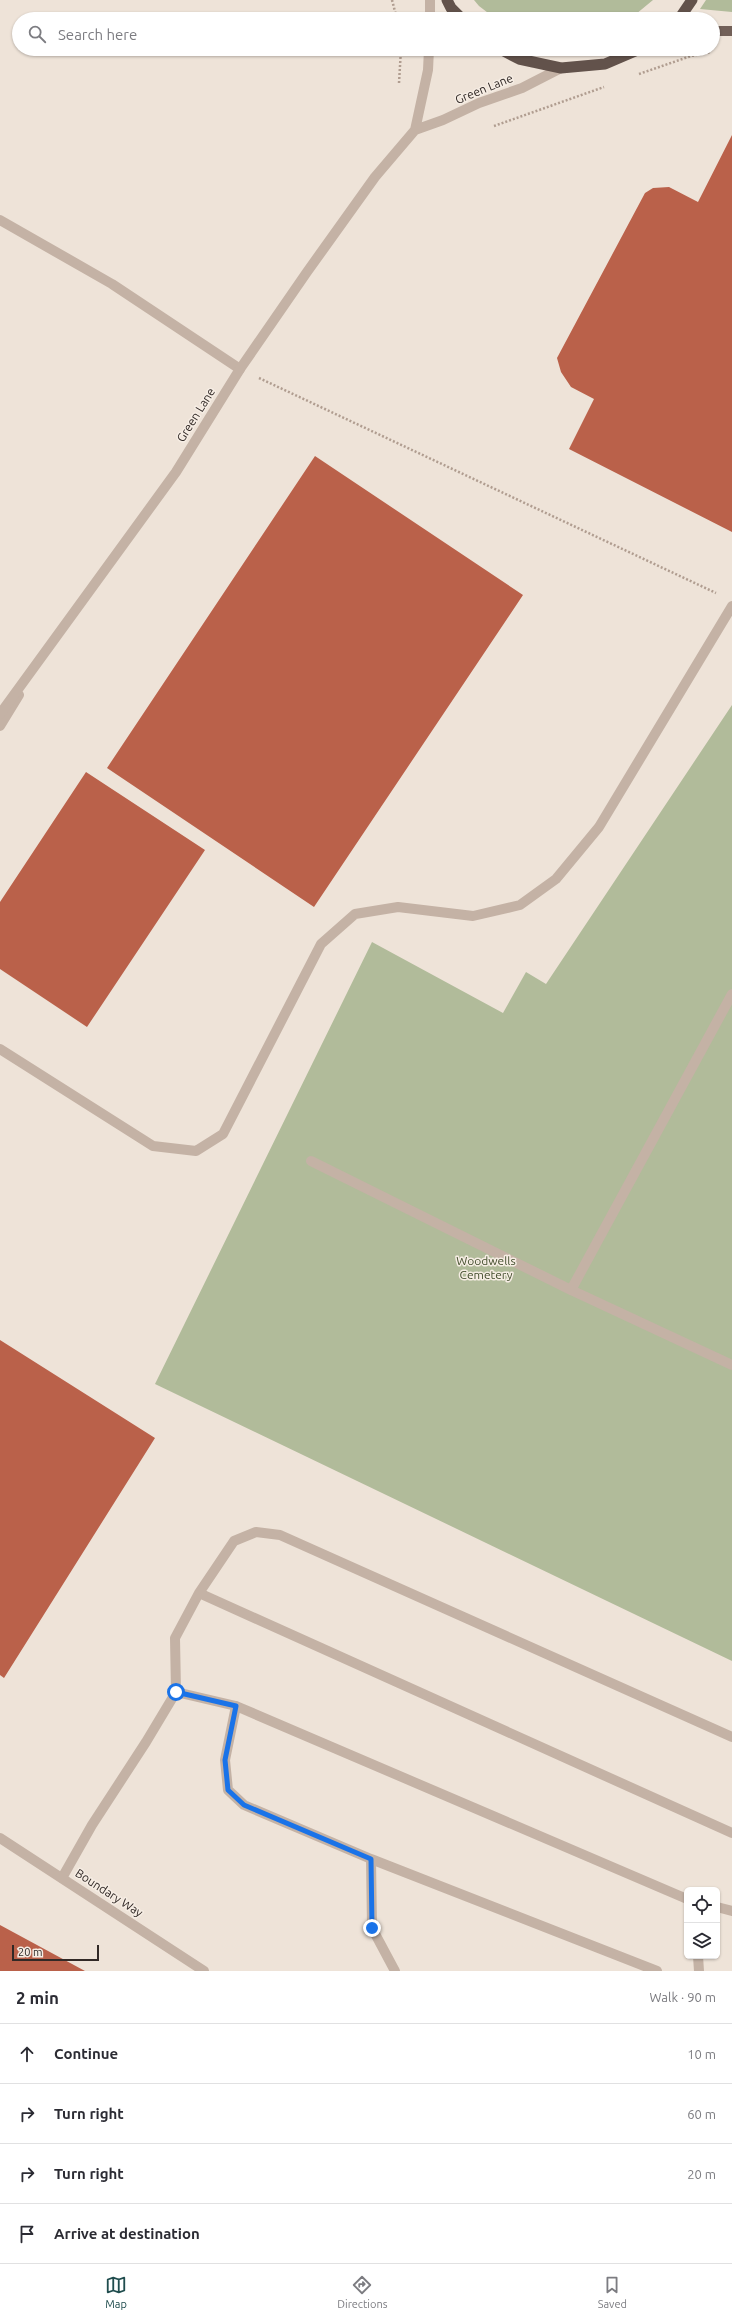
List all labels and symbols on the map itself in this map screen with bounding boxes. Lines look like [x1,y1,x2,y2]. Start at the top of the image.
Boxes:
street label: Green Lane [453,71,515,106]
street label: Green Lane [174,385,217,444]
park label: Woodwells Cemetery [456,1254,516,1281]
route start [167,1683,185,1701]
street label: Boundary Way [73,1866,146,1919]
route end [363,1919,381,1937]
scale bar [12,1943,99,1962]

